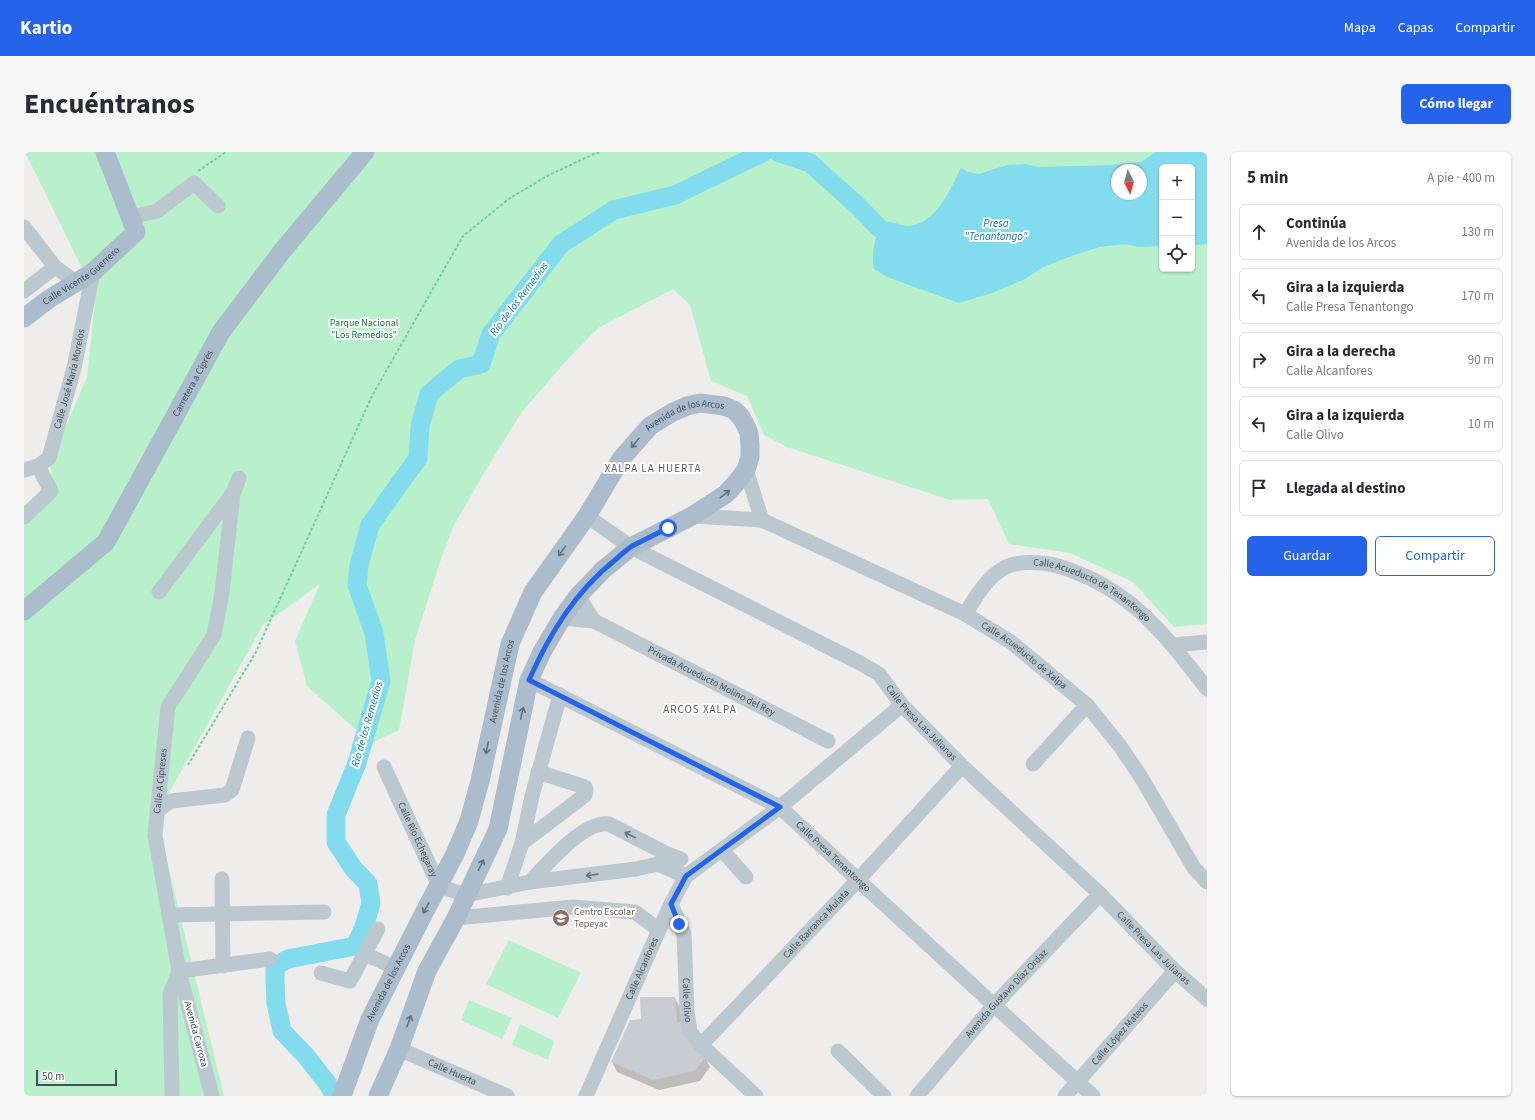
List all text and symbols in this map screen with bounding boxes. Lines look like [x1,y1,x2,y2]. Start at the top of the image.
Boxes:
text: Kartio [20,15,72,42]
text: Mapa [1344,18,1376,38]
text: Capas [1398,18,1433,38]
text: Compartir [1455,18,1515,38]
text: Encuéntranos [24,84,195,124]
button: Cómo llegar [1401,84,1511,124]
north arrow [1111,164,1147,200]
map controls [1159,164,1195,272]
button: + [1159,164,1195,200]
text: 5 min [1247,166,1288,190]
text: A pie · 400 m [1427,169,1495,187]
button: − [1159,200,1195,236]
text: Continúa [1286,213,1347,234]
water label: Presa "Tenantongo" [965,216,1028,244]
icon: ahead [1248,221,1270,243]
text: 130 m [1461,223,1494,241]
text: Avenida de los Arcos [1286,234,1396,252]
button: locate [1159,236,1195,272]
street label: Calle Vicente Guerrero [39,243,123,309]
water label: Río de los Remedios [486,259,552,339]
text: Gira a la izquierda [1286,277,1405,298]
icon: left [1248,285,1270,307]
text: 170 m [1461,287,1494,305]
text: Calle Presa Tenantongo [1286,298,1414,316]
park label: Parque Nacional "Los Remedios" [330,316,399,342]
street label: Calle José María Morelos [50,328,89,431]
text: Gira a la derecha [1286,341,1396,362]
street label: Carretera a Ciprés [169,347,217,419]
icon: right [1248,349,1270,371]
text: 90 m [1468,351,1494,369]
text: Calle Alcanfores [1286,362,1372,380]
street label: Avenida de los Arcos [641,396,725,434]
text: Gira a la izquierda [1286,405,1405,426]
icon: left [1248,413,1270,435]
text: 10 m [1468,415,1494,433]
text: Calle Olivo [1286,426,1344,444]
one-way arrow [630,438,639,448]
district label: XALPA LA HUERTA [604,461,702,476]
icon: arrive [1248,477,1270,499]
text: Llegada al destino [1286,478,1406,499]
one-way arrow [719,489,730,498]
route start [659,519,677,537]
button: Guardar [1247,536,1367,576]
button: Compartir [1375,536,1495,576]
one-way arrow [558,545,566,556]
street label: Calle Acueducto de Tenantongo [1033,556,1154,625]
street label: Calle Acueducto de Xalpa [978,618,1070,693]
street label: Avenida de los Arcos [486,637,518,724]
street label: Privada Acueducto Molino del Rey [645,643,778,720]
water label: Río de los Remedios [348,679,387,769]
street label: Calle Presa Las Julianas [882,682,960,764]
district label: ARCOS XALPA [663,702,737,717]
one-way arrow [519,707,526,720]
one-way arrow [482,741,490,754]
street label: Calle A Cipreses [150,748,171,815]
street label: Calle Río Echegaray [394,800,441,880]
street label: Calle Presa Tenantongo [792,818,874,895]
one-way arrow [624,831,636,838]
one-way arrow [478,860,485,872]
one-way arrow [586,871,599,879]
street label: Calle Barranca Mulata [780,886,853,962]
one-way arrow [422,902,430,914]
place label: Centro Escolar Tepeyac [574,905,635,931]
school or university icon: Centro Escolar Tepeyac [551,908,571,928]
street label: Calle Presa Las Julianas [1113,908,1193,988]
route end [670,915,688,933]
street label: Calle Alcanfores [622,935,662,1002]
street label: Avenida de los Arcos [363,941,414,1023]
street label: Avenida Gustavo Díaz Ordaz [962,946,1051,1041]
street label: Calle Olivo [679,978,695,1023]
street label: Calle López Mateos [1088,999,1151,1068]
street label: Avenida Carroza [181,1000,211,1068]
one-way arrow [406,1015,413,1028]
street label: Calle Huerta [426,1055,479,1089]
scale bar [36,1068,117,1087]
text: 50 m [42,1069,64,1084]

